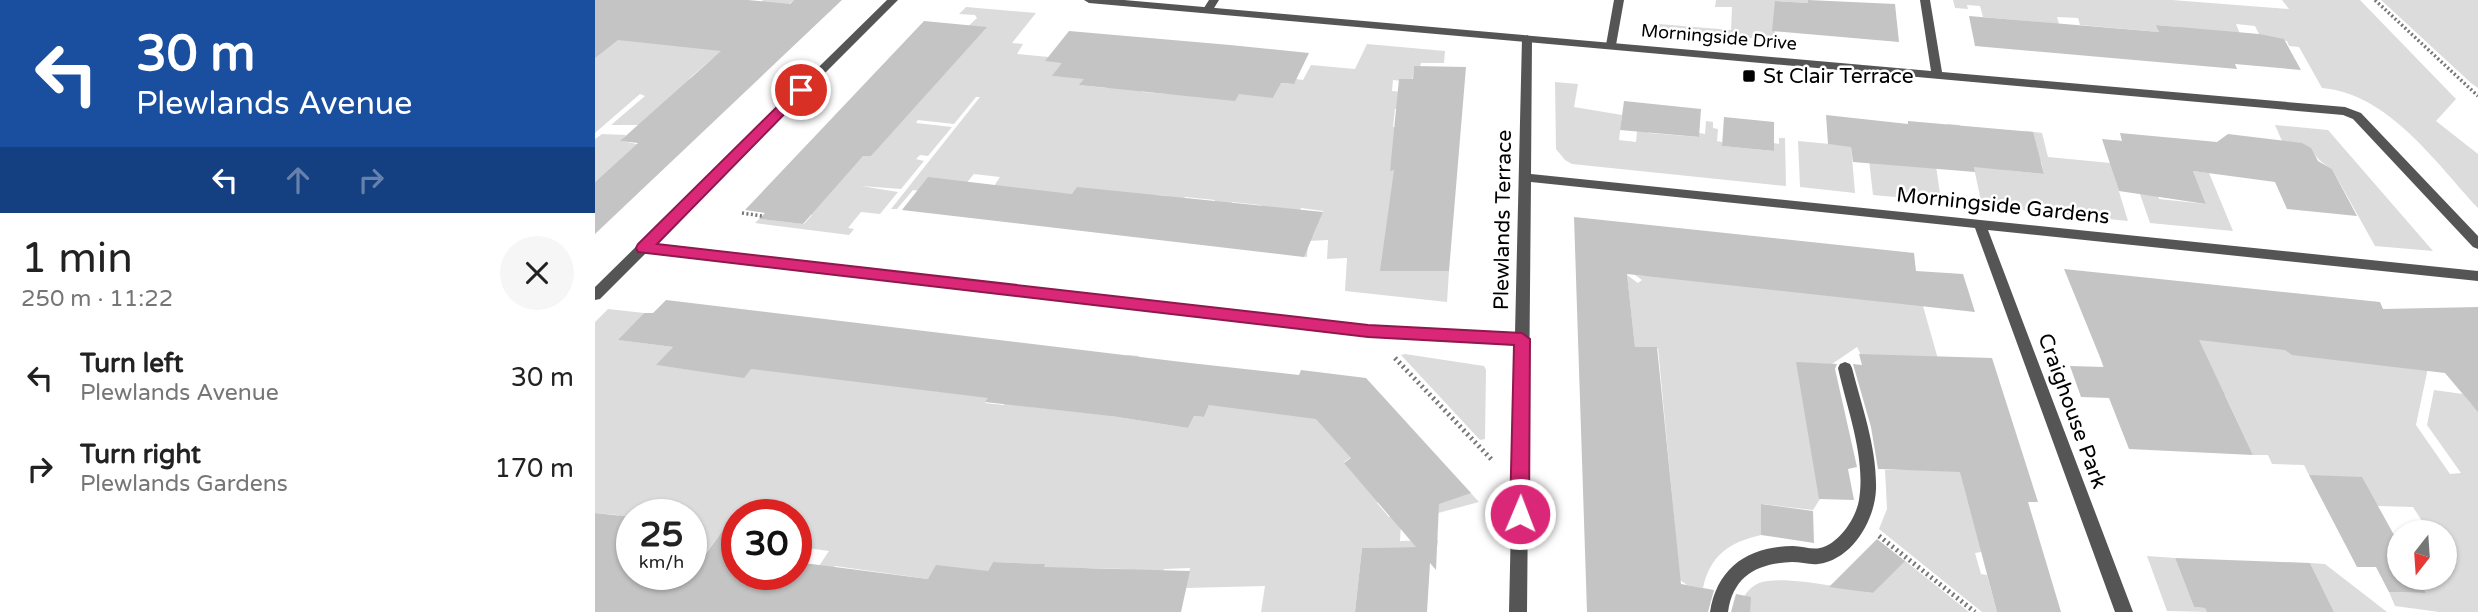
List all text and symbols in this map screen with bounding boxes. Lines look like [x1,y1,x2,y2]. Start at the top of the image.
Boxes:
street label: Morningside Drive [1640,19,1798,55]
text: 30 m [136,25,255,84]
icon: left [21,28,112,119]
pin [771,60,831,120]
place label: St Clair Terrace [1763,64,1914,89]
marker: St Clair Terrace [1741,68,1757,84]
icon: arrive [782,71,820,109]
text: Plewlands Avenue [136,85,412,123]
street label: Plewlands Terrace [1489,129,1517,310]
icon: left [206,161,244,199]
icon: ahead [279,161,317,199]
icon: right [352,161,390,199]
street label: Morningside Gardens [1895,182,2111,230]
text: 1 min [21,233,133,284]
button: close [500,236,574,310]
text: 250 m · 11:22 [21,285,173,313]
street label: Craighouse Park [2032,330,2112,492]
text: Turn left [80,348,183,379]
icon: left [21,359,59,397]
text: 30 m [511,362,574,393]
text: Plewlands Avenue [80,379,279,407]
text: Turn right [80,439,201,470]
icon: right [21,450,59,488]
text: 170 m [494,453,574,484]
text: Plewlands Gardens [80,470,288,498]
position arrow [1483,477,1557,551]
speed limit sign: 30 [721,499,812,590]
text: 25 [640,514,683,556]
north arrow [2387,520,2457,590]
map controls [2387,520,2457,590]
text: km/h [639,551,684,573]

